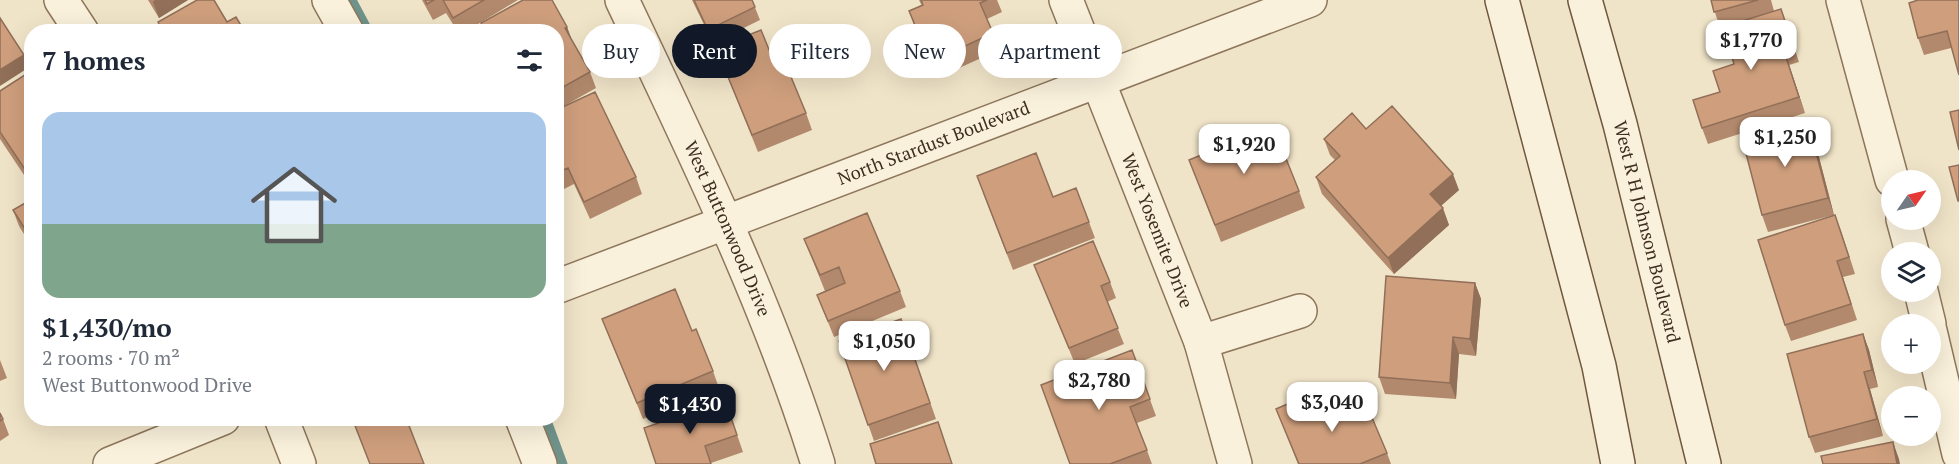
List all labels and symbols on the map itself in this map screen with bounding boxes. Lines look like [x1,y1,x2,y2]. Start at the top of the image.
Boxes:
pin: $1,770 [1702,20,1800,71]
street label: North Stardust Boulevard [834,95,1033,190]
pin: $1,250 [1736,117,1834,168]
street label: West R H Johnson Boulevard [1609,118,1687,345]
pin: $1,920 [1195,124,1293,175]
street label: West Buttonwood Drive [679,137,777,320]
street label: West Yosemite Drive [1117,149,1199,311]
north arrow [1881,170,1941,230]
pin: $1,050 [835,321,933,372]
pin: $2,780 [1050,360,1148,411]
pin: $3,040 [1283,382,1381,433]
pin: $1,430 [641,384,739,435]

